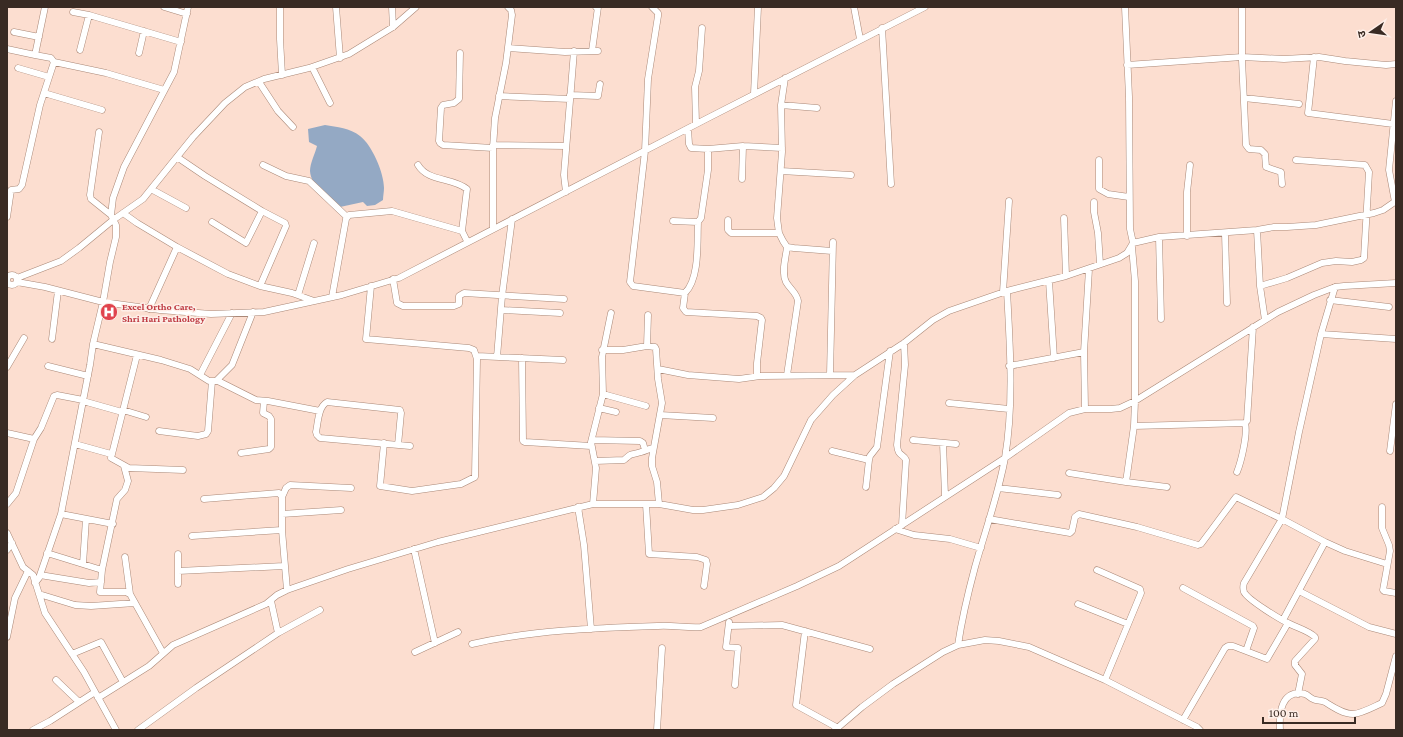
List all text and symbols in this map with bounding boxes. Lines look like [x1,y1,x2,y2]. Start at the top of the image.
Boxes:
north arrow [1351,12,1391,52]
text: उ [1355,29,1368,39]
place label: Excel Ortho Care, Shri Hari Pathology [122,301,205,324]
hospital icon: Excel Ortho Care, Shri Hari Pathology [99,302,119,322]
scale bar [1263,699,1355,725]
text: 100 m [1269,706,1299,720]

